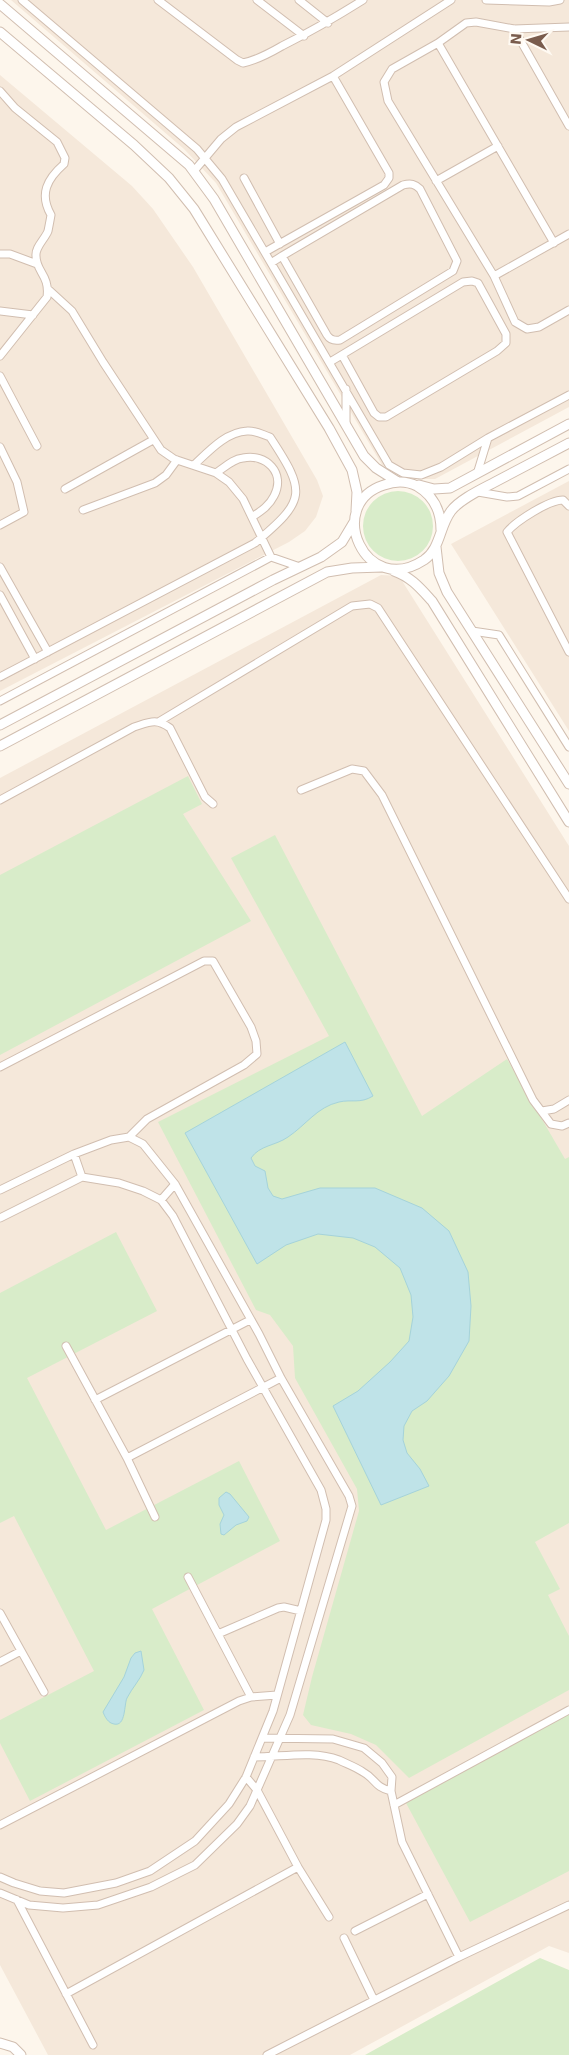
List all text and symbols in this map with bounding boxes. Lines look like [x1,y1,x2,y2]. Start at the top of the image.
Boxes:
north arrow [504,15,554,65]
text: N [508,32,525,45]

